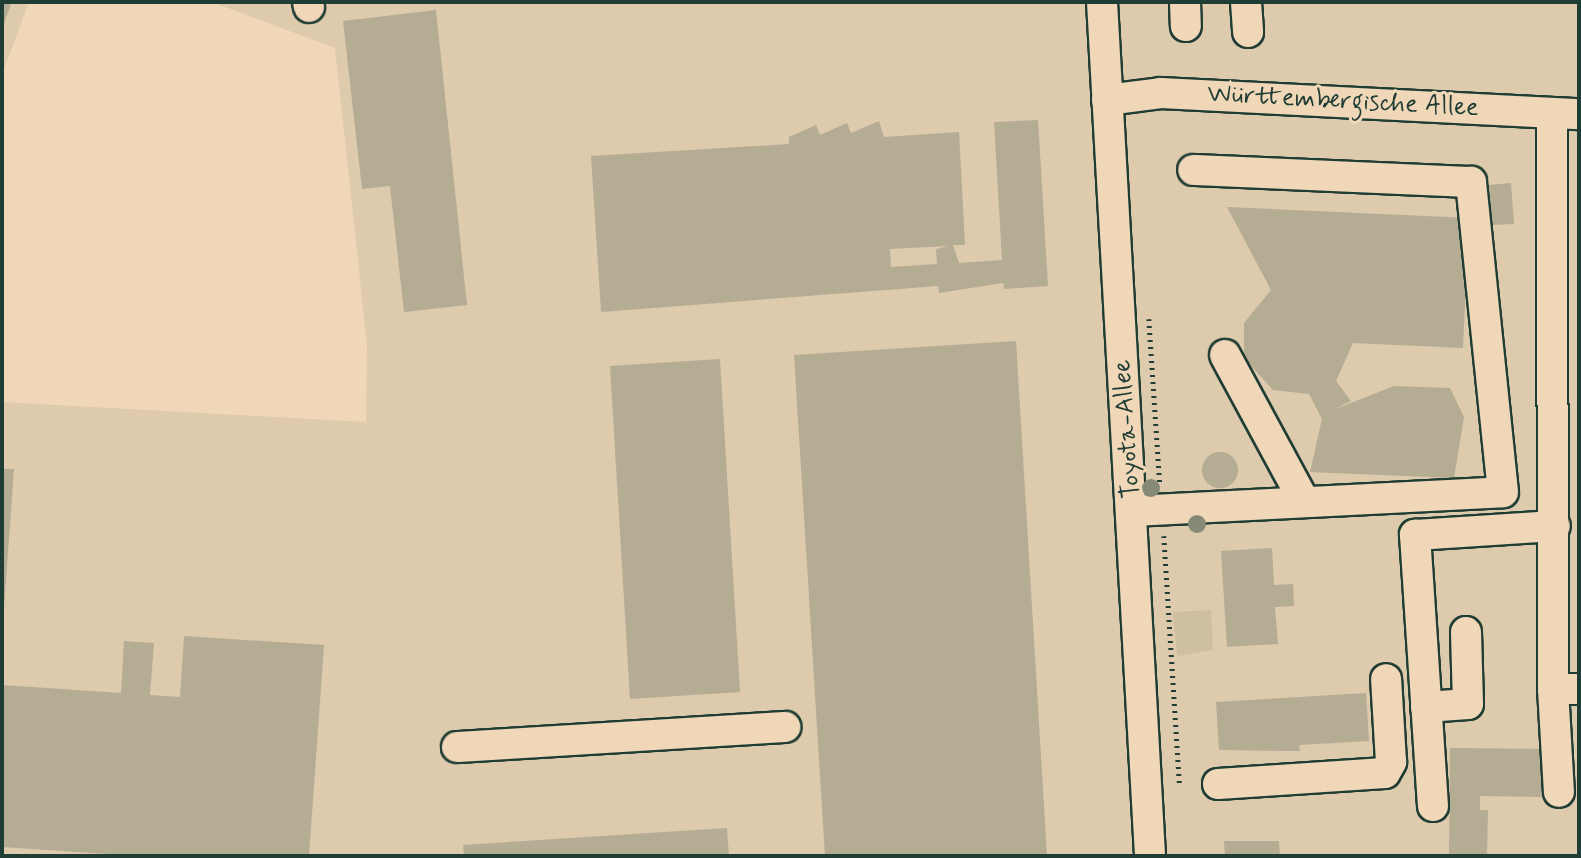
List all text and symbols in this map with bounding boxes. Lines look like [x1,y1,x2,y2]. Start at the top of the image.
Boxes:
street label: Württembergische Allee [1206,79,1480,125]
street label: Toyota-Allee [1108,359,1148,499]

